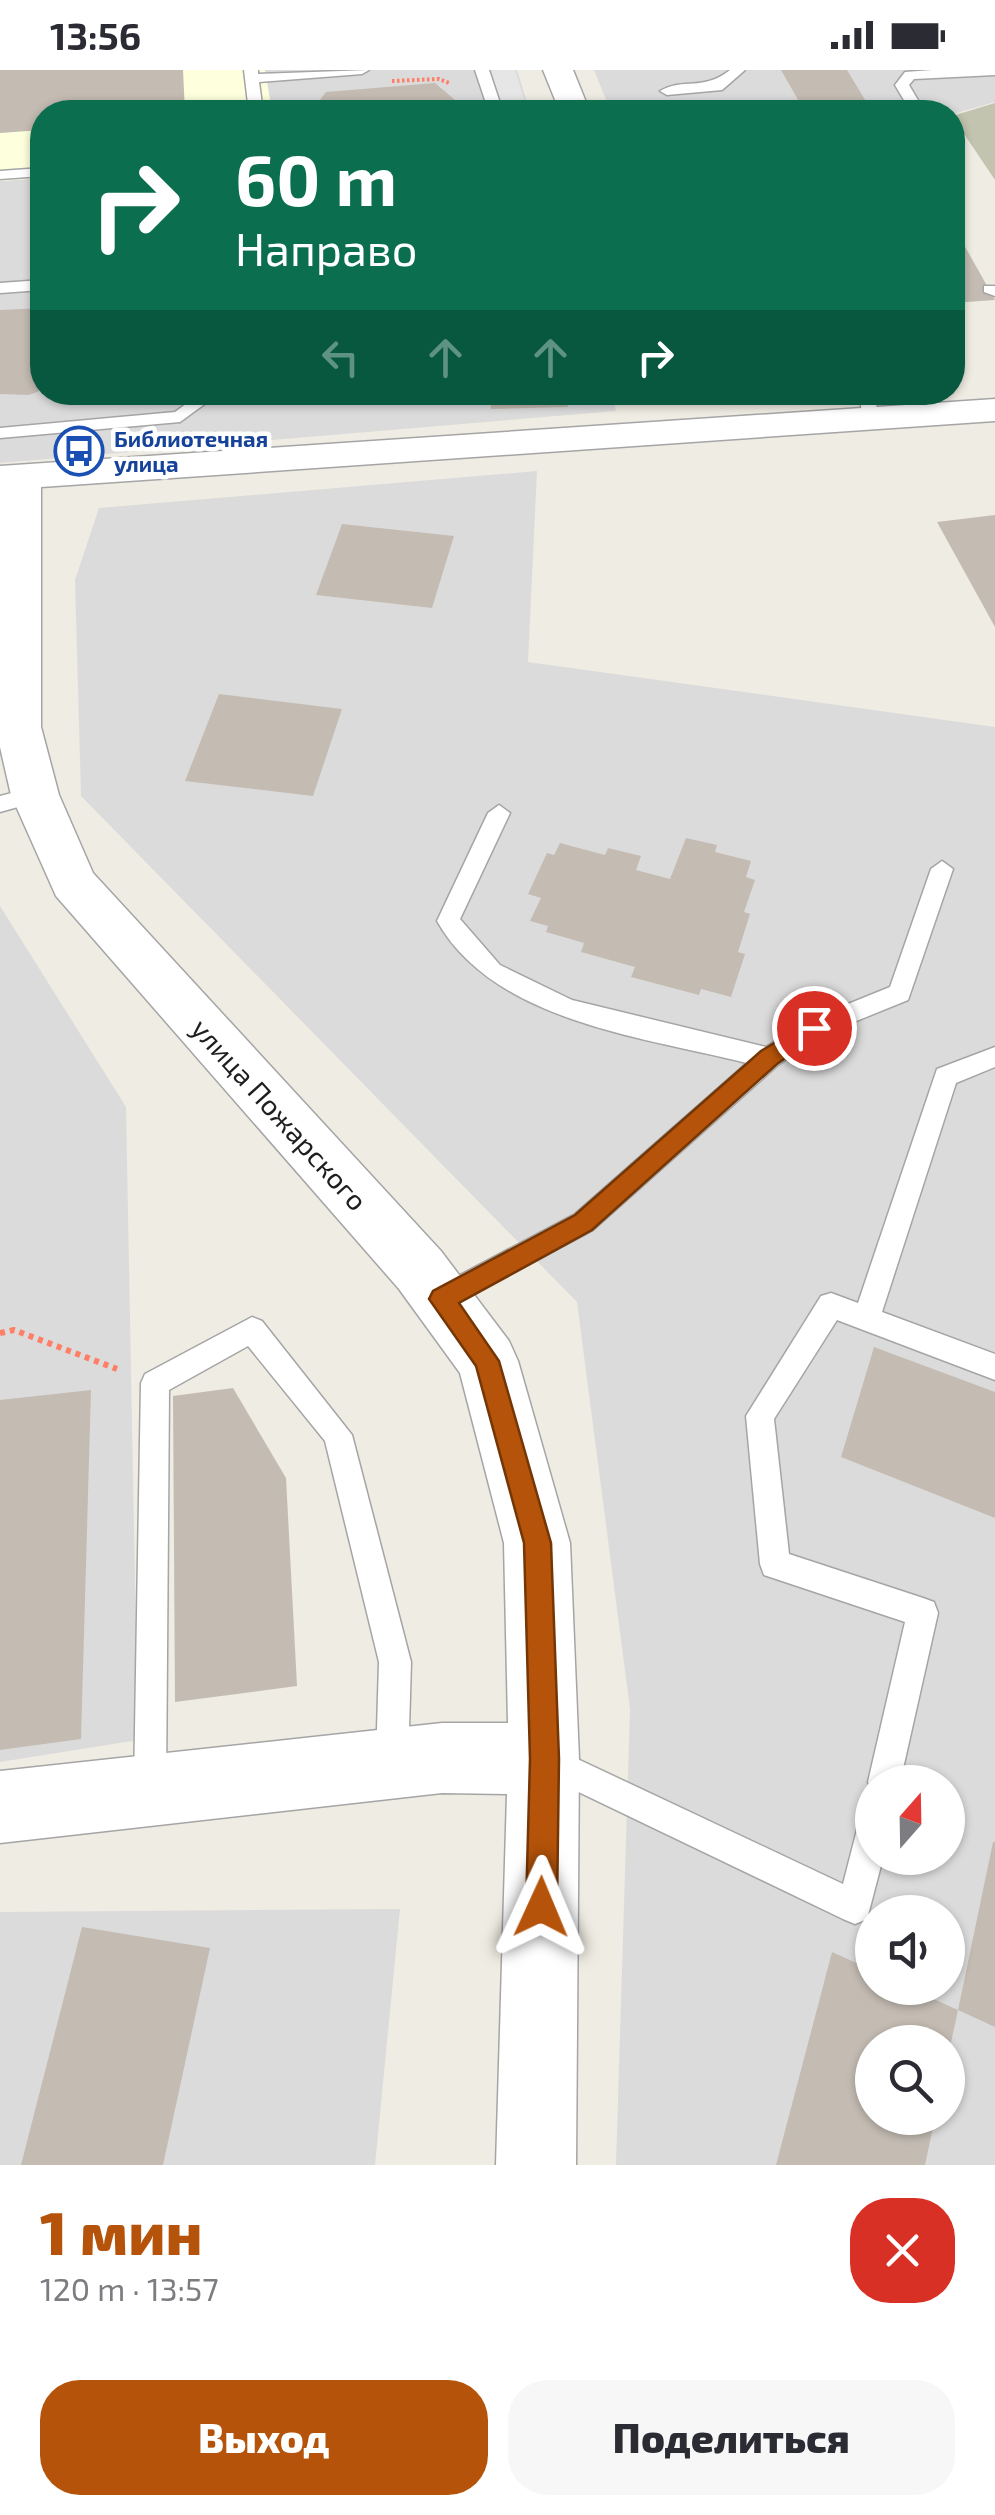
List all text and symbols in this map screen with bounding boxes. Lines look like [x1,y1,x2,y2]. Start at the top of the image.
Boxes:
text: 13:56 [50,12,141,58]
text: 60 m [235,136,397,220]
icon: right [70,140,200,270]
text: Направо [235,221,417,275]
icon: left [313,330,368,385]
icon: ahead [418,330,473,385]
icon: ahead [523,330,578,385]
icon: right [628,330,683,385]
bus stop icon: Библиотечная улица [53,425,105,477]
place label: Библиотечная улица [114,425,268,476]
pin [772,986,857,1071]
icon: arrive [787,1001,842,1056]
street label: улица Пожарского [185,1011,375,1217]
north arrow [855,1765,965,1875]
map controls [855,1765,965,2135]
position arrow [489,1855,593,1959]
button: sound [855,1895,965,2005]
button: search [855,2025,965,2135]
text: 1 мин [40,2195,203,2267]
button: close [850,2198,955,2303]
text: 120 m · 13:57 [40,2269,219,2307]
button: Выход [40,2380,488,2495]
button: Поделиться [508,2380,955,2495]

